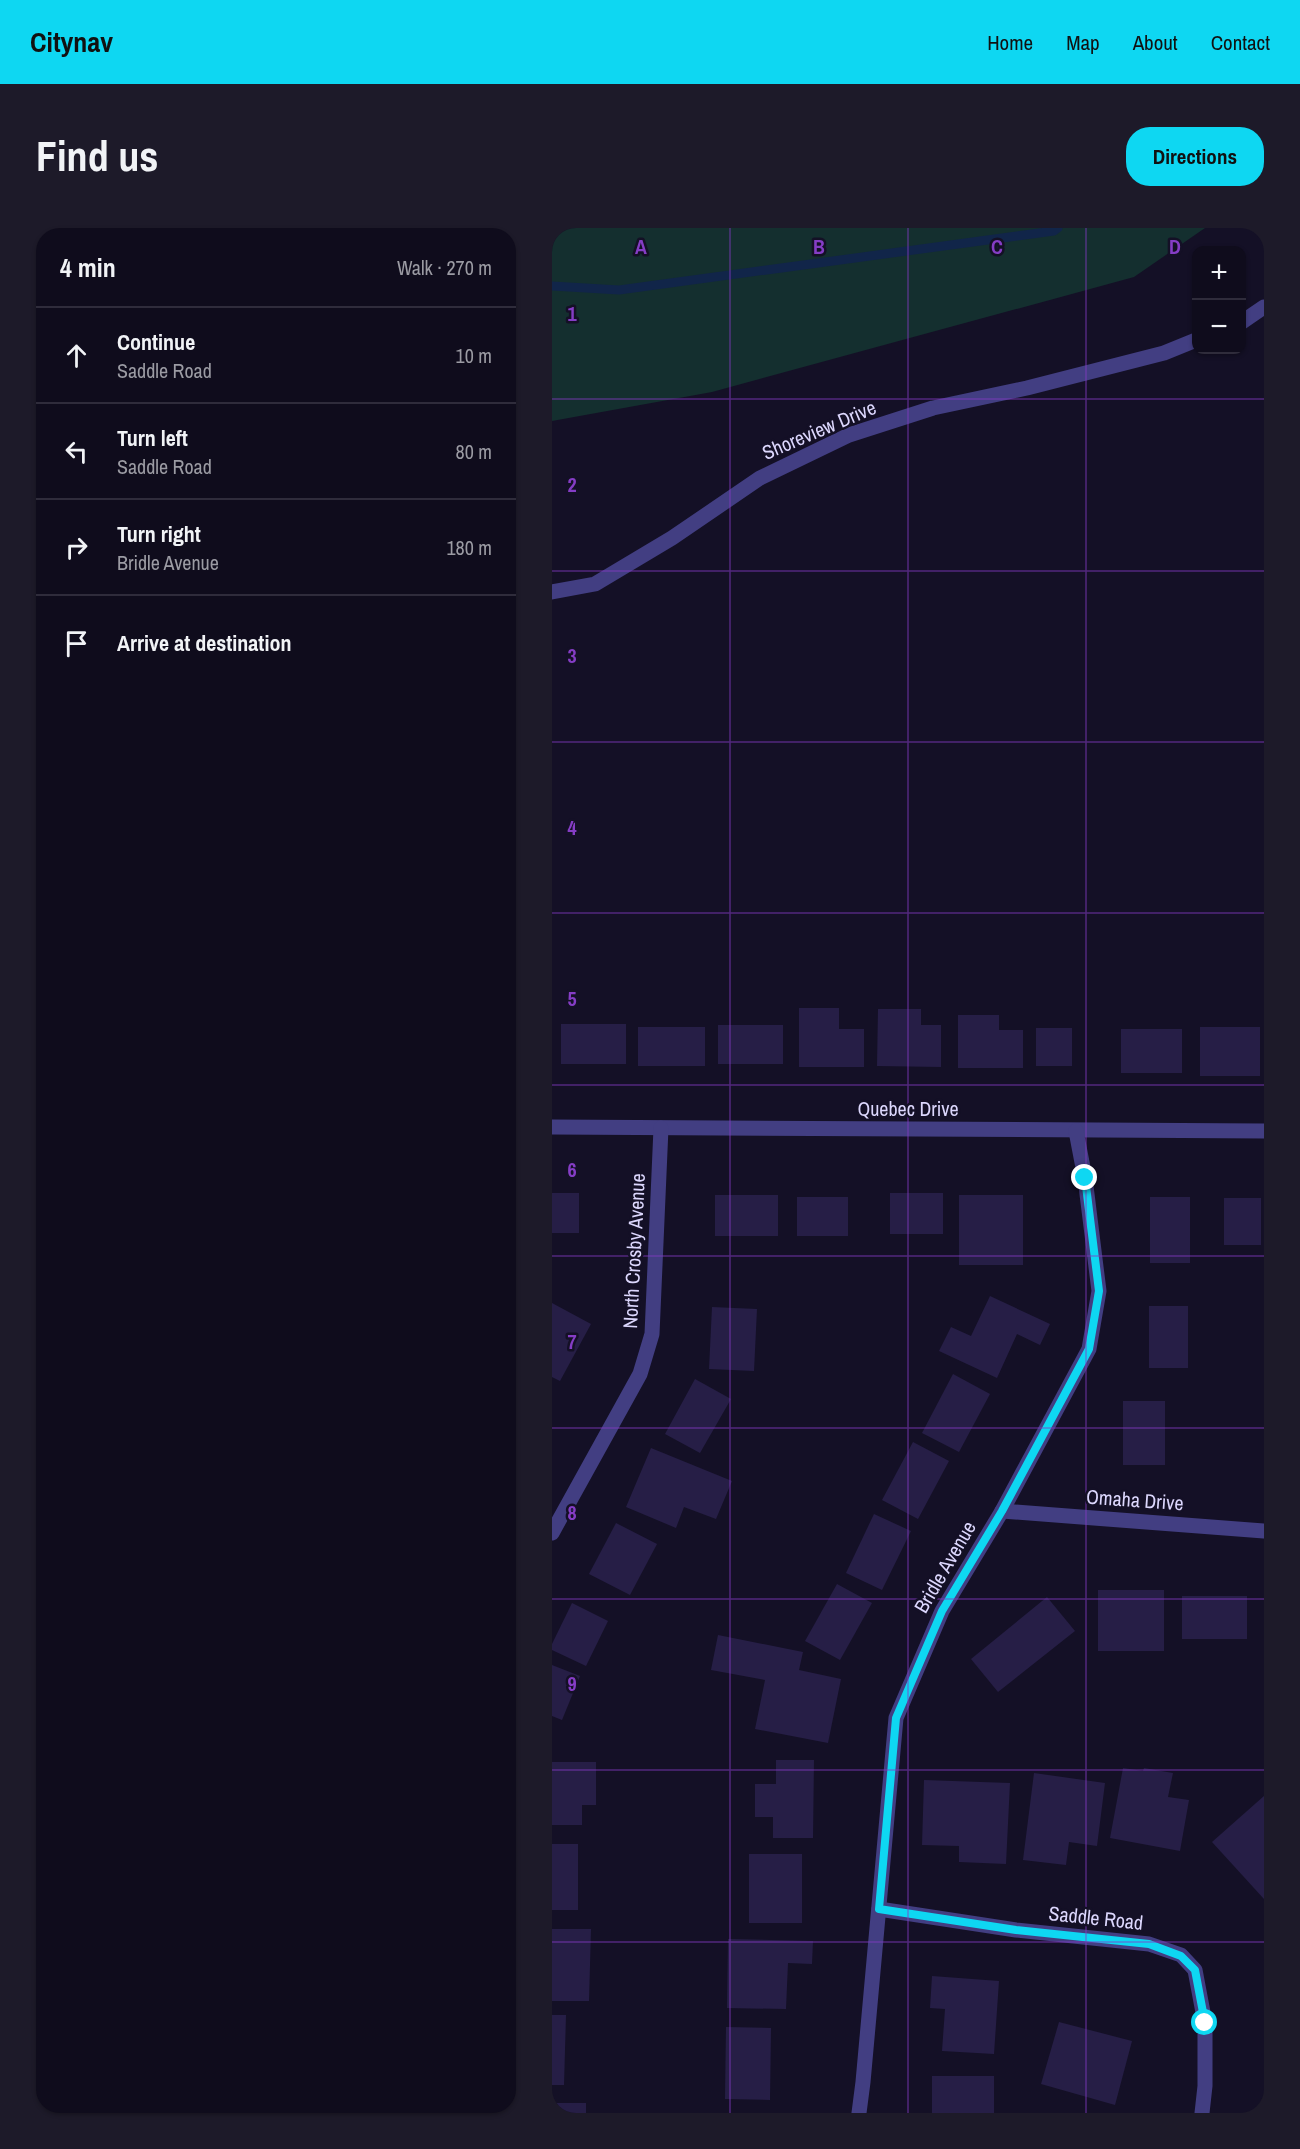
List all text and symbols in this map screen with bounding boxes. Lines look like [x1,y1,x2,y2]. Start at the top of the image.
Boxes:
text: Citynav [30,23,113,61]
text: Home [987,28,1033,57]
text: Map [1066,28,1100,57]
text: About [1133,28,1178,57]
text: Contact [1211,28,1270,57]
button: Directions [1126,127,1264,186]
text: Find us [36,128,158,184]
text: A [635,233,647,260]
text: B [813,233,825,260]
text: C [991,233,1003,260]
text: D [1169,233,1181,260]
map controls [1192,246,1246,354]
button: + [1192,246,1246,300]
text: 4 min [60,250,116,285]
text: Walk · 270 m [397,254,492,281]
text: 1 [567,300,577,327]
button: − [1192,300,1246,354]
text: Continue [117,327,195,357]
icon: ahead [60,339,93,372]
text: 10 m [456,342,492,369]
text: Saddle Road [117,357,212,384]
street label: Shoreview Drive [758,393,880,466]
text: Turn left [117,423,188,453]
icon: left [60,435,93,468]
text: 80 m [456,438,492,465]
text: Saddle Road [117,453,212,480]
text: 2 [567,471,577,498]
text: Turn right [117,519,201,549]
icon: right [60,531,93,564]
text: 180 m [446,534,492,561]
text: Bridle Avenue [117,549,219,576]
icon: arrive [60,627,93,660]
text: Arrive at destination [117,628,291,658]
text: 3 [567,642,577,669]
text: 4 [567,814,577,841]
text: 5 [567,985,577,1012]
street label: Quebec Drive [857,1095,959,1122]
text: 6 [567,1156,577,1183]
route end [1071,1164,1097,1190]
street label: North Crosby Avenue [616,1173,651,1329]
text: 7 [567,1328,577,1355]
street label: Omaha Drive [1085,1483,1185,1516]
text: 8 [567,1499,577,1526]
street label: Bridle Avenue [907,1516,982,1618]
text: 9 [567,1670,577,1697]
street label: Saddle Road [1047,1899,1145,1936]
route start [1191,2009,1217,2035]

